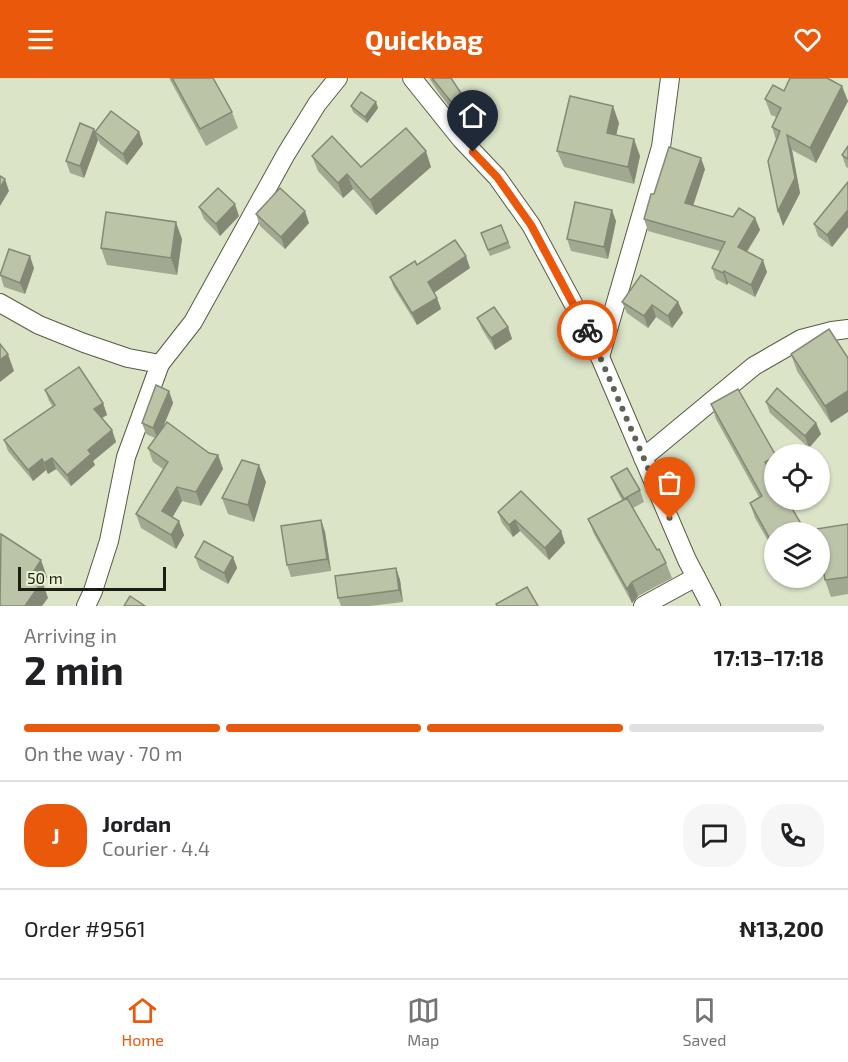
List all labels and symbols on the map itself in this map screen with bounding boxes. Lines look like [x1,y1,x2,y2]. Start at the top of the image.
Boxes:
pin [447,90,498,152]
courier [557,300,617,360]
pin [644,457,695,519]
scale bar [18,564,166,592]

